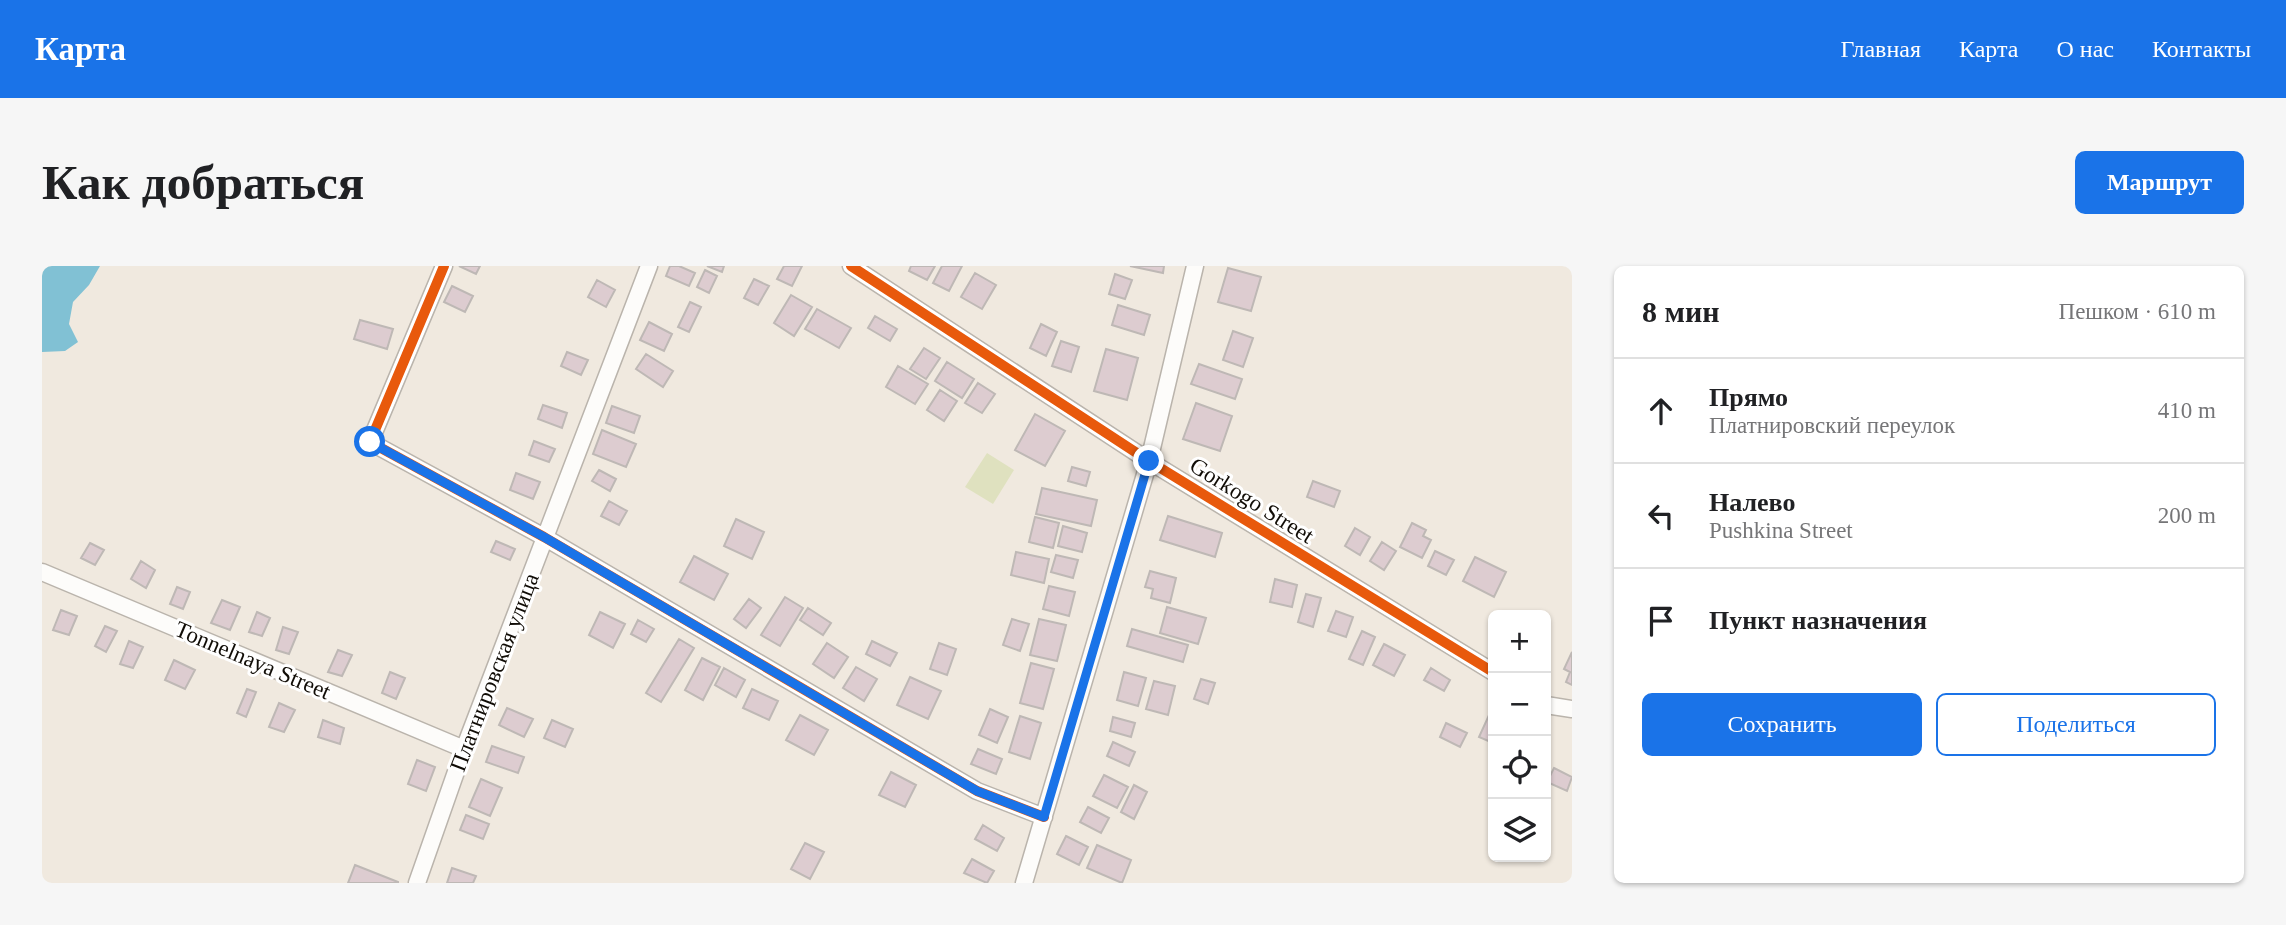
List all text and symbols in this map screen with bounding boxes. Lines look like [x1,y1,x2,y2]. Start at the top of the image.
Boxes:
text: Карта [35,31,126,67]
text: Главная [1840,36,1921,62]
text: Карта [1959,36,2018,62]
text: О нас [2056,36,2114,62]
text: Контакты [2152,36,2251,62]
button: Маршрут [2075,151,2244,214]
text: Как добраться [42,155,364,210]
text: 8 мин [1642,295,1720,328]
text: Пешком · 610 m [2059,299,2216,324]
text: Прямо [1709,383,1788,412]
icon: ahead [1642,392,1680,430]
text: 410 m [2158,398,2216,423]
text: Платнировский переулок [1709,413,1955,438]
route start [354,426,385,457]
route end [1133,445,1164,476]
street label: Gorkogo Street [1185,452,1319,549]
text: Налево [1709,488,1795,517]
icon: left [1642,497,1680,535]
text: 200 m [2158,503,2216,528]
text: Pushkina Street [1709,518,1853,543]
street label: Платнировская улица [445,569,544,775]
icon: arrive [1642,602,1680,640]
text: Пункт назначения [1709,606,1927,635]
map controls [1488,610,1551,862]
button: + [1488,610,1551,673]
street label: Tonnelnaya Street [171,616,335,705]
button: − [1488,673,1551,736]
button: Сохранить [1642,693,1922,756]
button: Поделиться [1936,693,2216,756]
button: locate [1488,736,1551,799]
button: layers [1488,799,1551,862]

